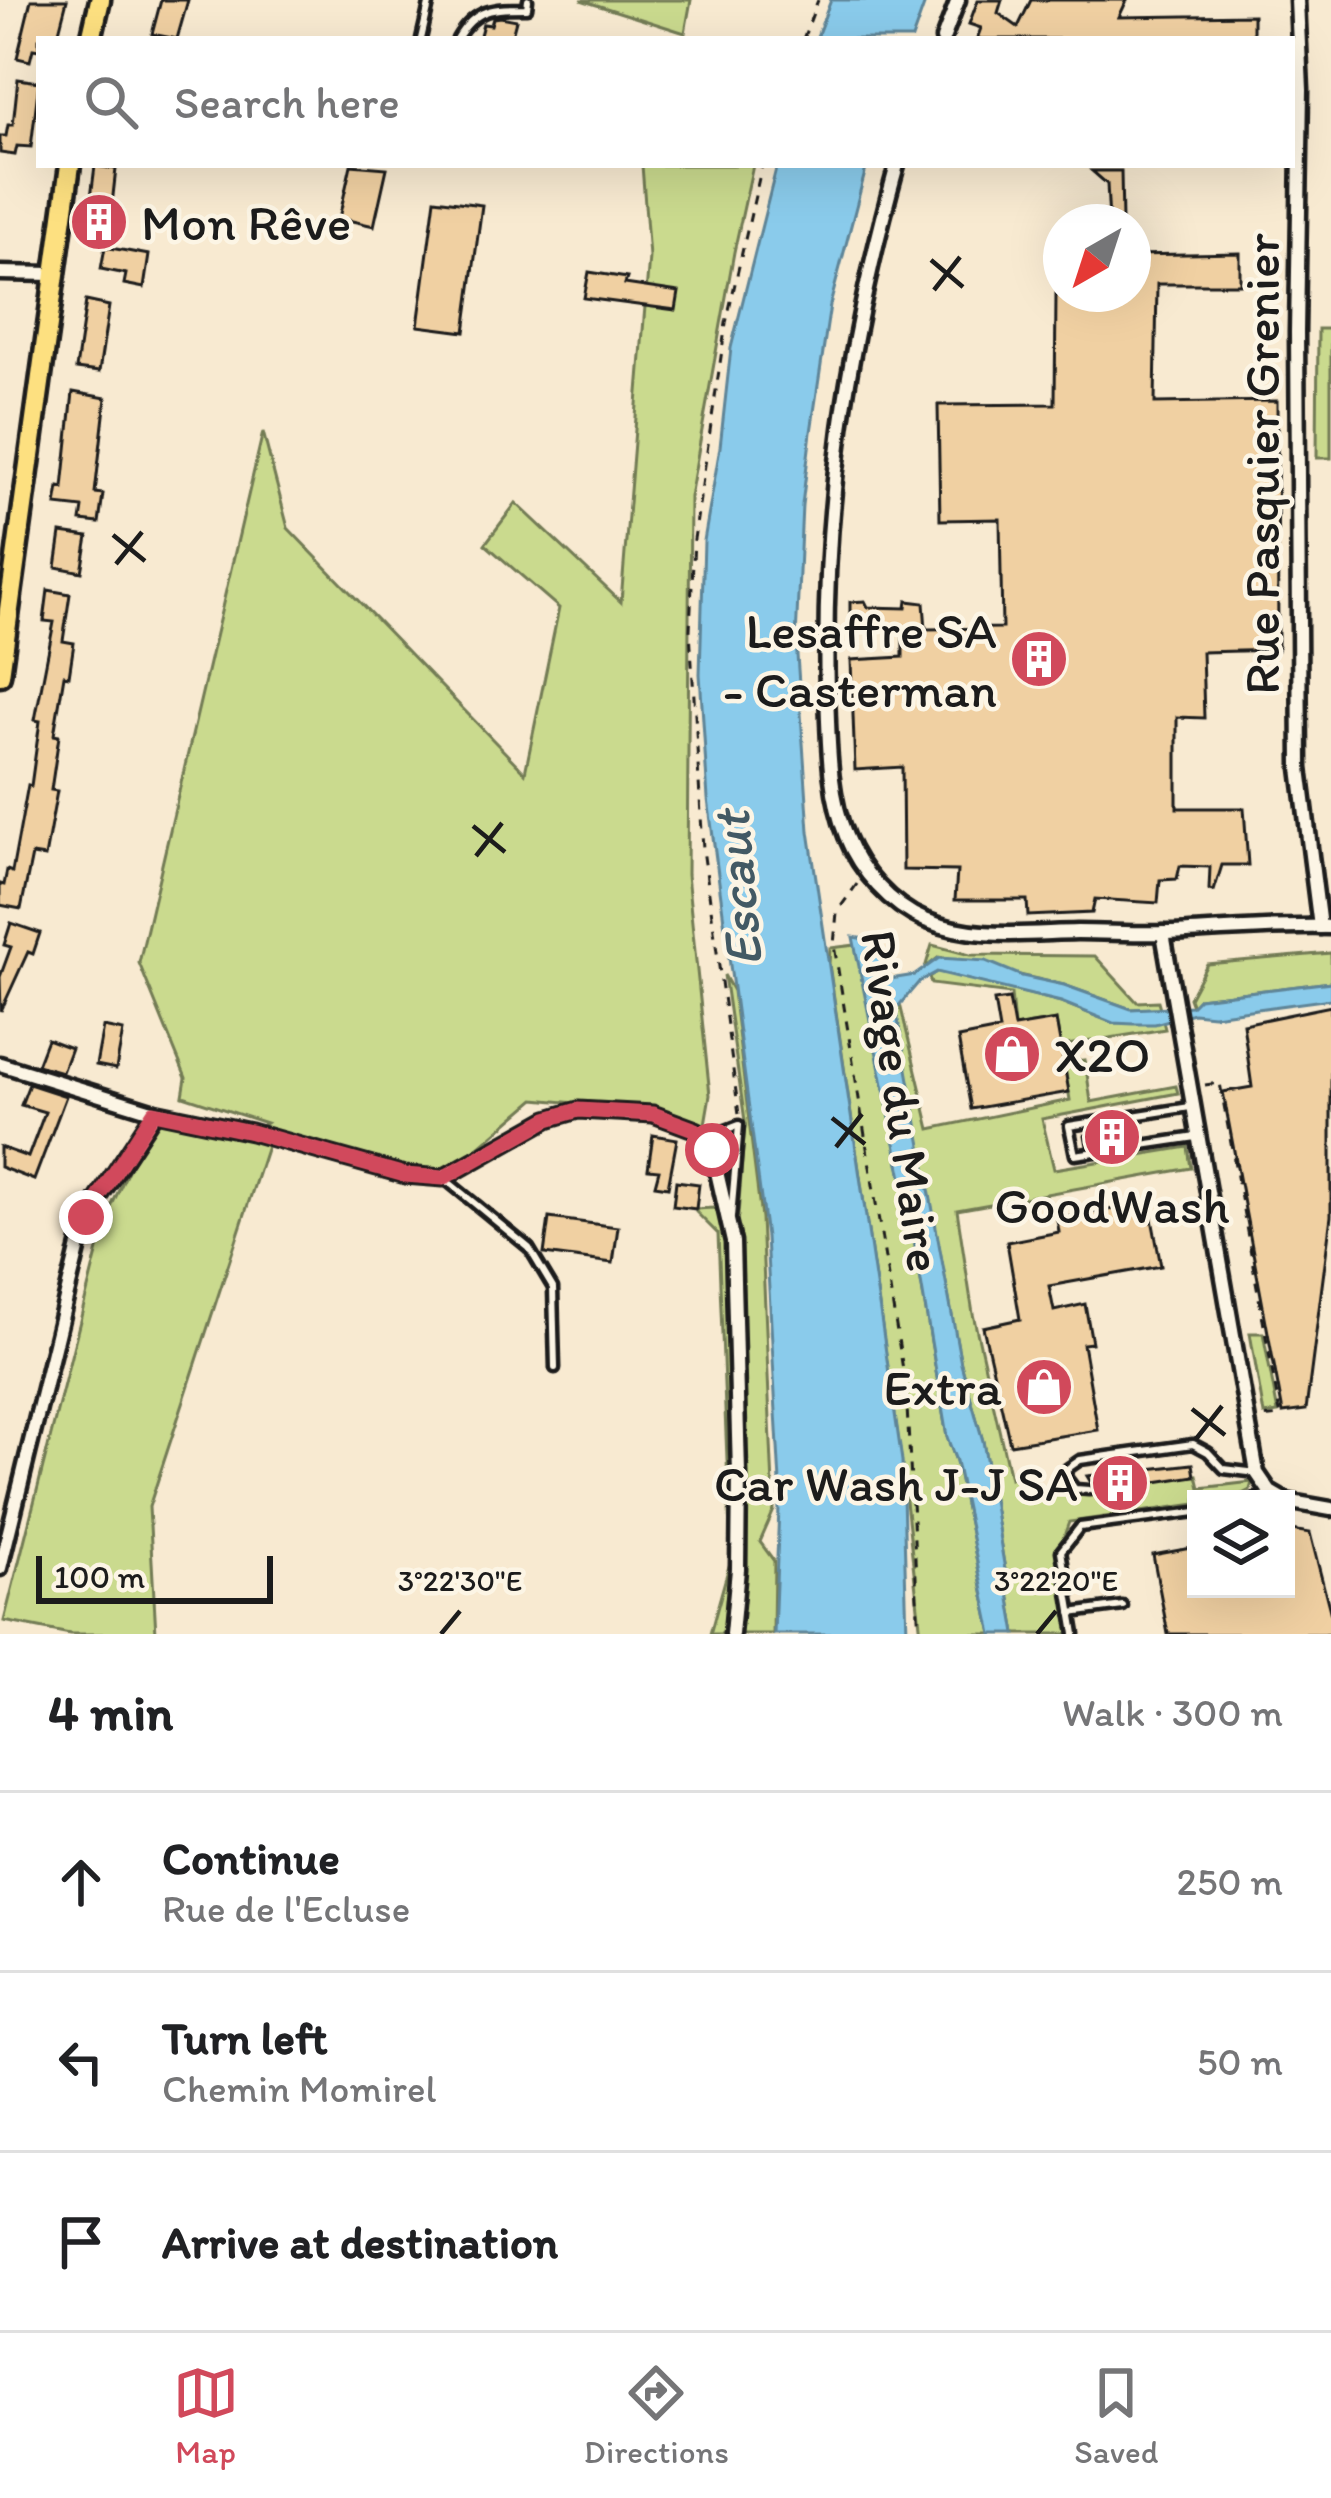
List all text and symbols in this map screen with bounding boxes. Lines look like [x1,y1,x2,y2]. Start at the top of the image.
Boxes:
search box [36,36,1295,168]
icon: search [78,69,144,135]
text: Search here [174,75,400,129]
building icon: Mon Rêve [68,191,130,253]
place label: Mon Rêve [141,192,351,253]
north arrow [1043,204,1151,312]
street label: Rue Pasquier Grenier [1231,233,1292,695]
place label: Lesaffre SA - Casterman [723,600,997,720]
building icon: Lesaffre SA - Casterman [1008,628,1070,690]
water label: Escaut [697,804,776,970]
street label: Rivage du Maire [848,926,956,1276]
shop icon: X2O [981,1023,1043,1085]
place label: X2O [1054,1024,1150,1085]
building icon: GoodWash [1081,1106,1143,1168]
route start [685,1123,739,1177]
place label: GoodWash [994,1175,1230,1236]
route end [59,1190,113,1244]
shop icon: Extra [1013,1356,1075,1418]
place label: Extra [883,1357,1002,1418]
building icon: Car Wash J-J SA [1089,1452,1151,1514]
place label: Car Wash J-J SA [714,1453,1078,1514]
map controls [1187,1490,1295,1598]
button: layers [1187,1490,1295,1598]
scale bar [36,1550,273,1603]
text: 100 m [54,1557,145,1596]
text: 3°22'30"E [398,1562,522,1599]
text: 3°22'20"E [994,1562,1118,1599]
text: 4 min [48,1682,173,1743]
text: Walk · 300 m [1062,1689,1283,1736]
text: Continue [162,1831,340,1885]
icon: ahead [48,1849,114,1915]
text: 250 m [1176,1858,1283,1905]
text: Rue de l'Ecluse [162,1885,410,1932]
text: Turn left [162,2011,328,2065]
icon: left [48,2029,114,2095]
text: 50 m [1197,2038,1283,2085]
text: Chemin Momirel [162,2065,436,2112]
icon: arrive [48,2209,114,2275]
text: Arrive at destination [162,2215,558,2269]
tab: Map [173,2360,239,2471]
tab: Directions [584,2360,729,2471]
tab: Saved [1074,2360,1158,2471]

